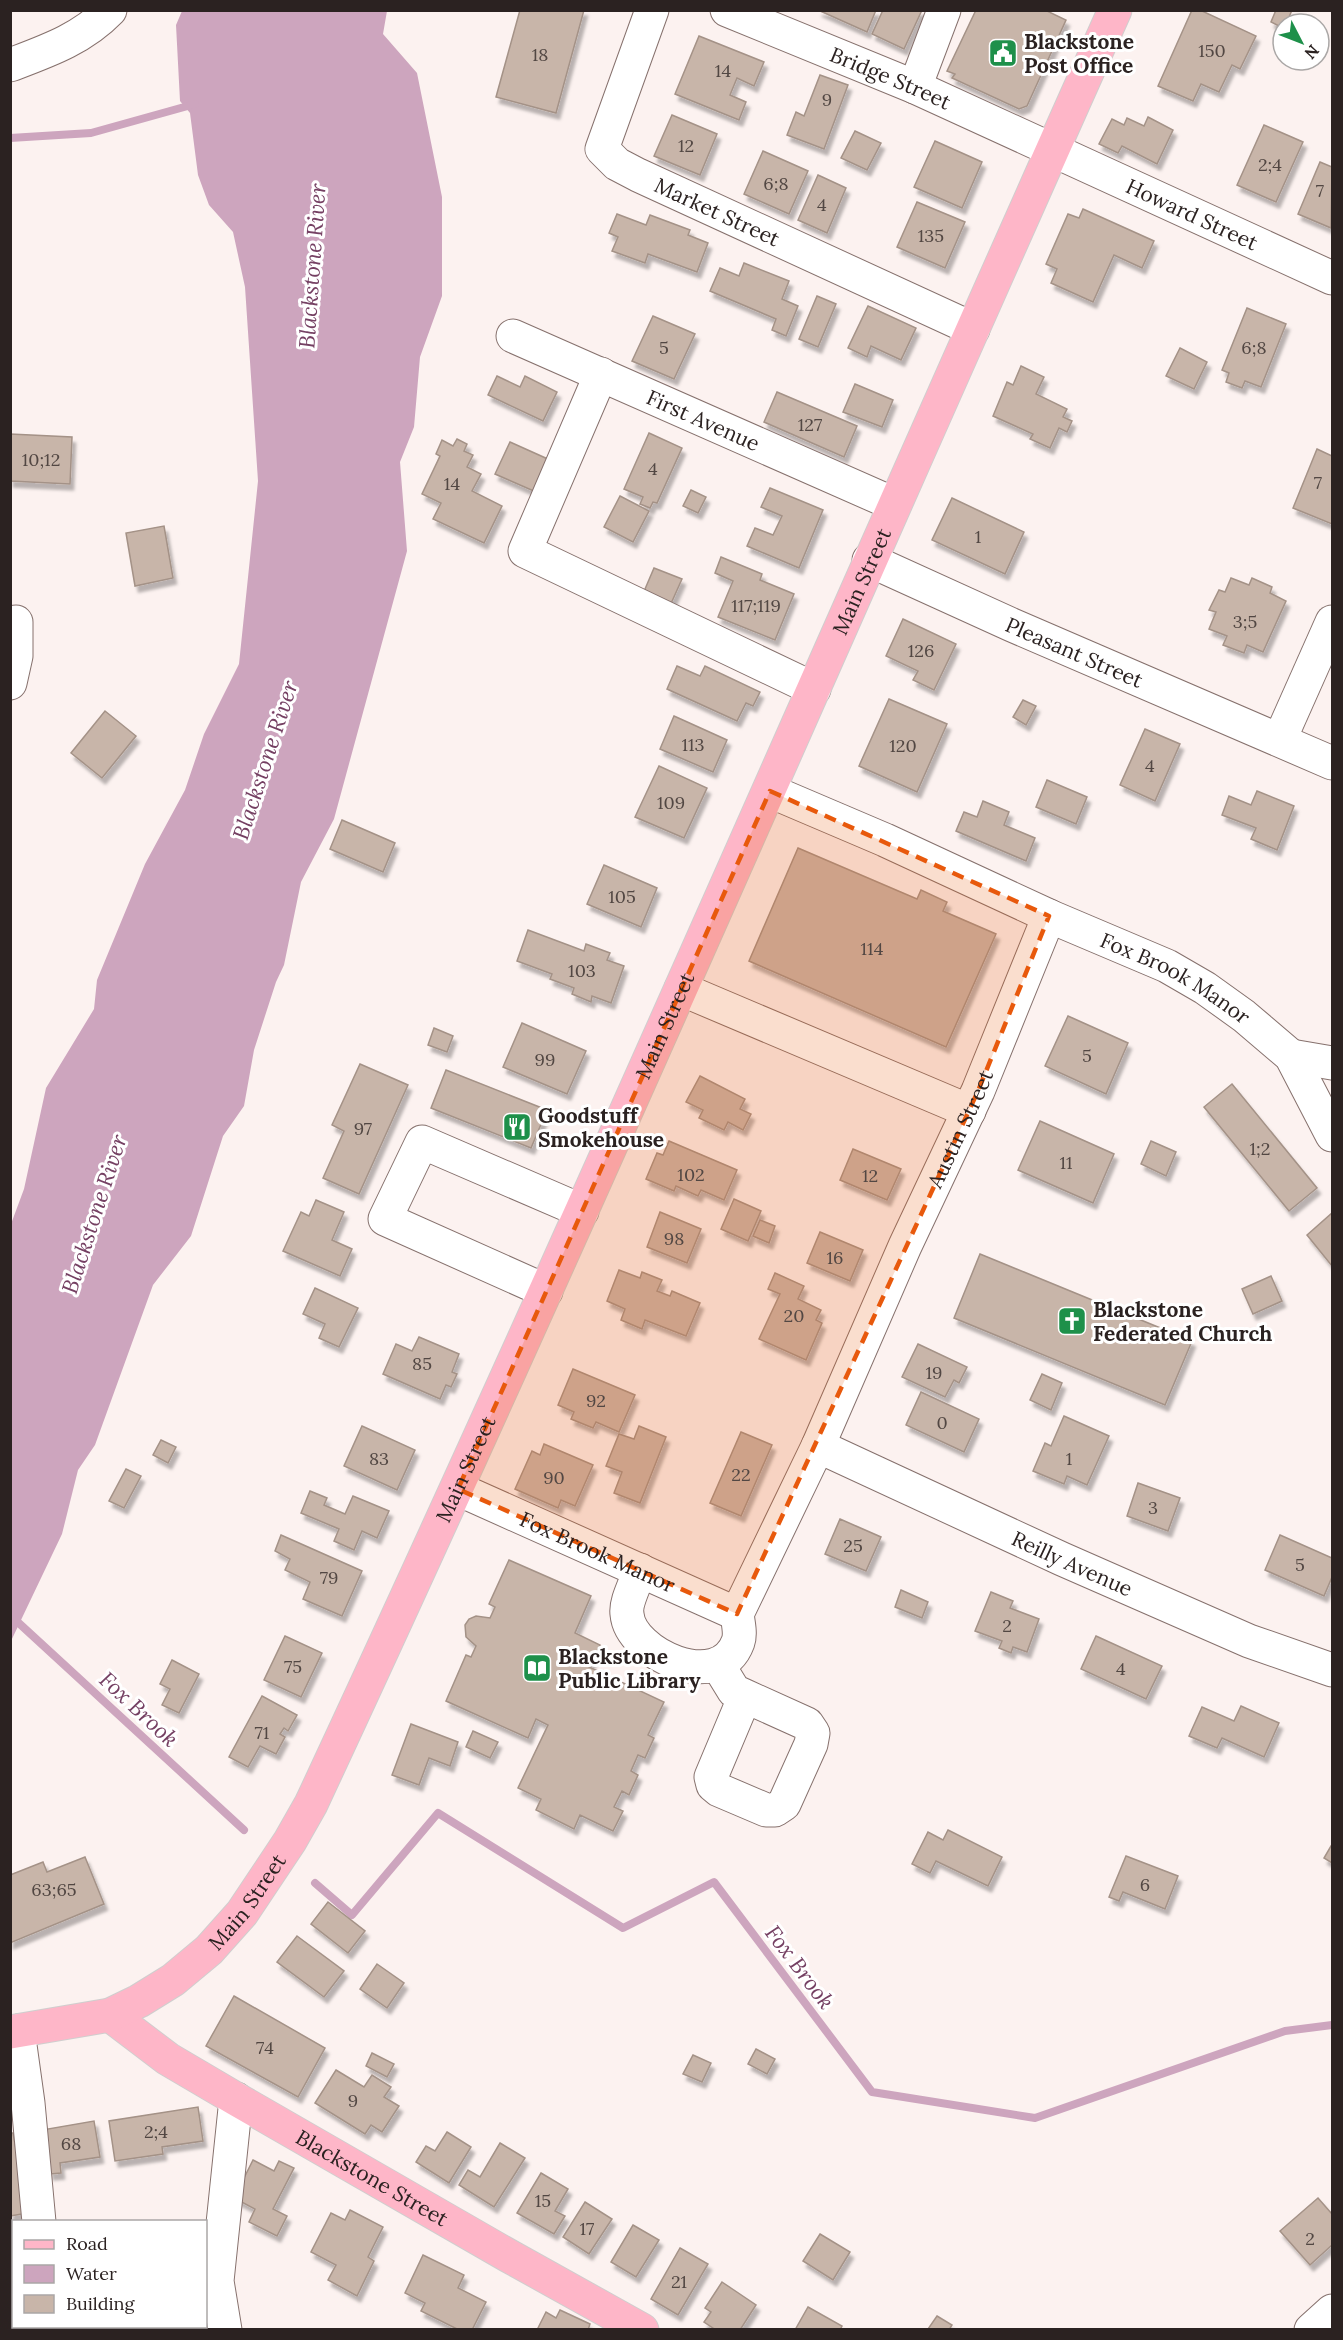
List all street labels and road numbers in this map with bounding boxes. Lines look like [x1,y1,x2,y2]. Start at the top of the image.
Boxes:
street label: Bridge Street [826,40,956,115]
street label: Market Street [650,171,785,252]
street label: Howard Street [1122,172,1263,256]
street label: First Avenue [642,383,764,457]
street label: Main Street [826,523,897,639]
street label: Pleasant Street [1002,610,1148,694]
street label: Fox Brook Manor [1096,926,1256,1029]
street label: Main Street [629,967,700,1083]
street label: Austin Street [920,1065,999,1193]
street label: Main Street [429,1411,501,1526]
street label: Fox Brook Manor [516,1505,680,1598]
street label: Reilly Avenue [1008,1524,1137,1602]
street label: Main Street [202,1847,292,1956]
street label: Blackstone Street [291,2123,454,2232]

